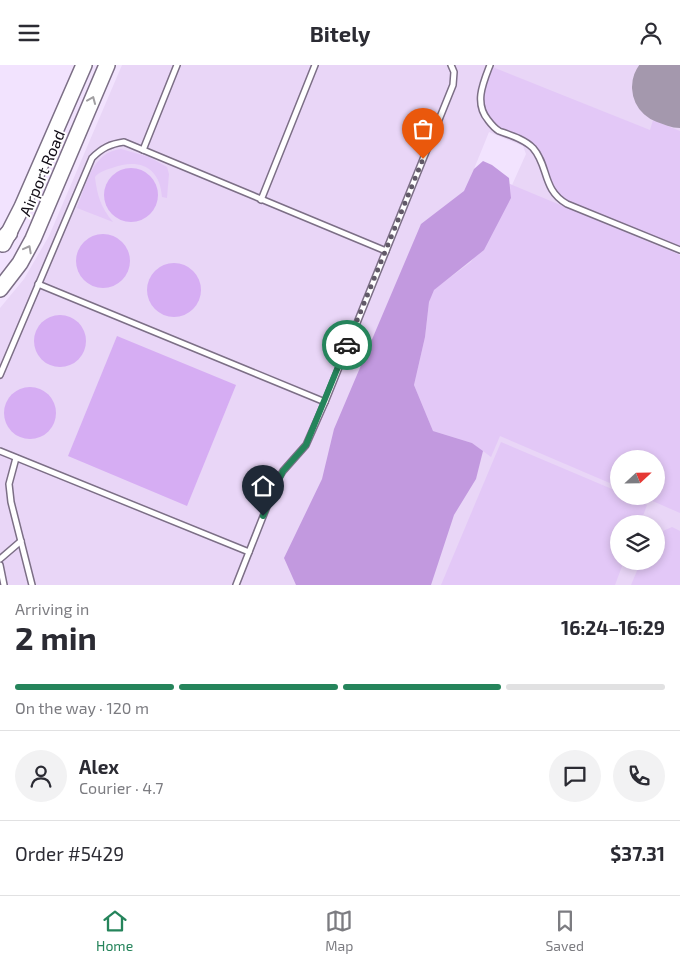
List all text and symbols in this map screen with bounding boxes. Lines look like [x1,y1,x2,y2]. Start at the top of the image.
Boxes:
icon: menu [15,19,43,47]
icon: person [637,19,665,47]
text: Bitely [310,20,370,46]
one-way arrow [86,96,97,105]
pin [402,108,444,159]
icon: bag [409,115,437,143]
street label: Airport Road [15,127,68,219]
one-way arrow [21,245,31,254]
courier [322,320,372,370]
icon: car [333,331,361,359]
north arrow [610,450,665,505]
map controls [610,450,665,570]
pin [242,465,284,516]
icon: home [249,472,277,500]
button: layers [610,515,665,570]
text: Arriving in [15,599,89,618]
text: 16:24–16:29 [561,616,665,639]
text: 2 min [15,618,97,656]
text: On the way · 120 m [15,698,149,717]
button: person [15,750,67,802]
button: chat [549,750,601,802]
button: phone [613,750,665,802]
text: Alex [79,755,119,778]
text: Courier · 4.7 [79,778,163,797]
text: Order #5429 [15,842,124,865]
text: $37.31 [610,842,665,865]
tab: Home [96,907,133,954]
tab: Map [325,907,353,954]
tab: Saved [546,907,584,954]

